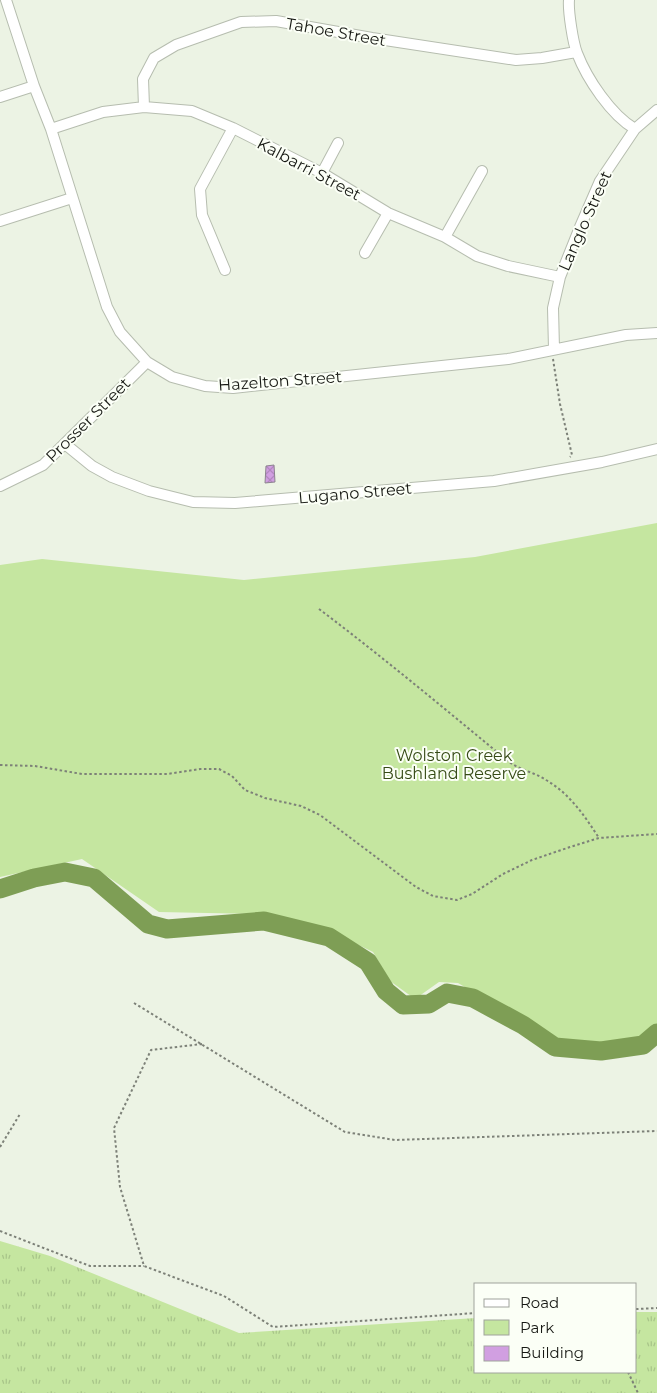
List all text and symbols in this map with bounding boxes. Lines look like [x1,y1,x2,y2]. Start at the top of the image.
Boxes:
street label: Tahoe Street [284,14,388,50]
street label: Kalbarri Street [254,134,364,205]
street label: Langlo Street [554,168,616,274]
street label: Hazelton Street [218,367,343,395]
street label: Prosser Street [42,373,135,466]
street label: Lugano Street [297,479,413,507]
park label: Wolston Creek Bushland Reserve [382,746,526,783]
legend [474,1283,637,1373]
text: Road [520,1293,559,1312]
text: Park [520,1318,554,1337]
text: Building [520,1343,584,1362]

